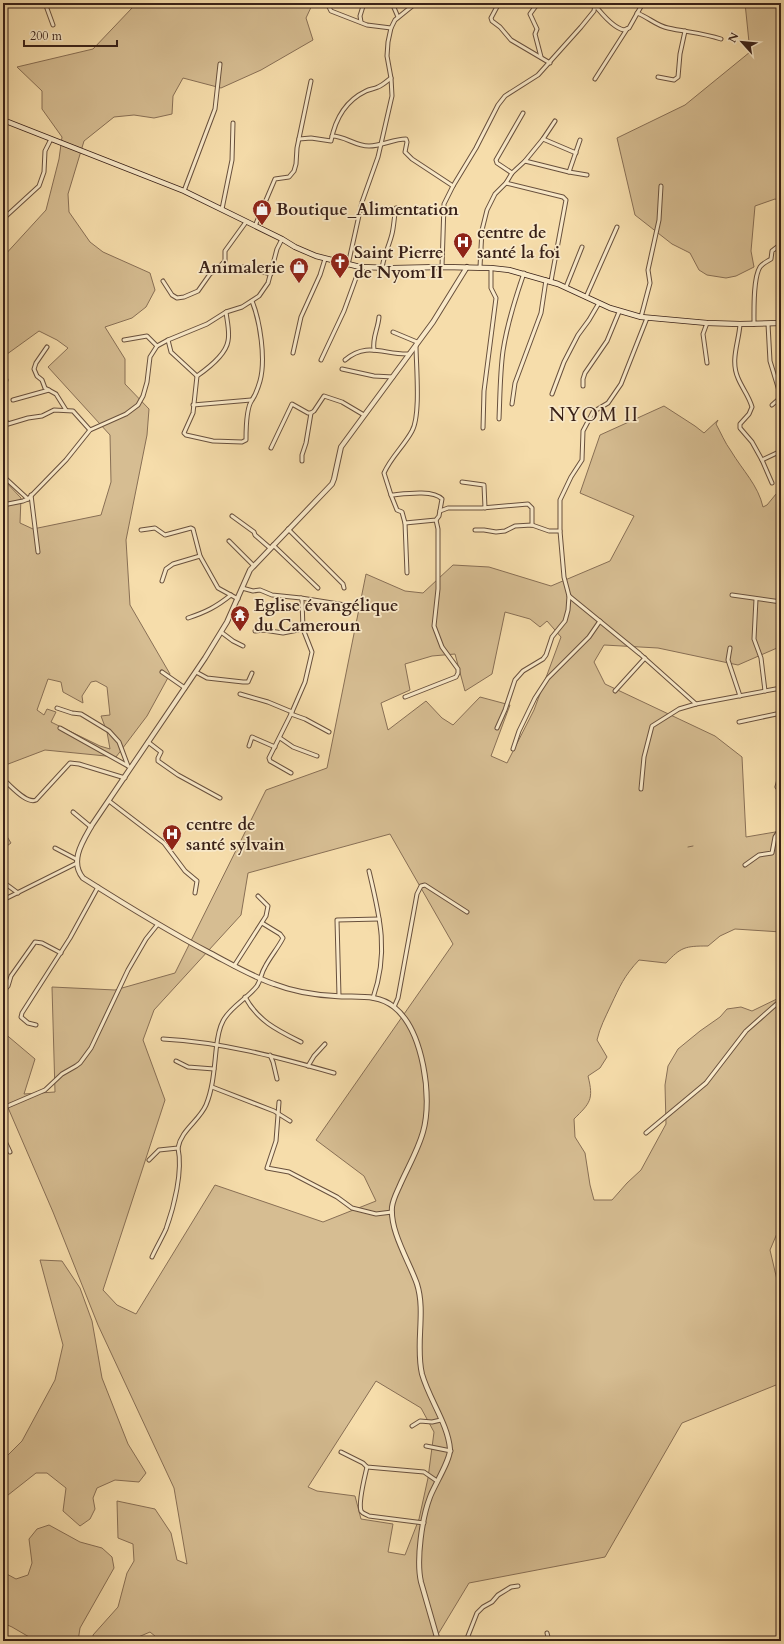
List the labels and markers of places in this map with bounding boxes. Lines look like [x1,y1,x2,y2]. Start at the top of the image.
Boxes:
shop icon: Boutique_Alimentation [251,198,273,226]
place label: Boutique_Alimentation [276,198,459,221]
place label: centre de santé la foi [477,221,560,264]
hospital icon: centre de santé la foi [452,231,474,259]
place label: Saint Pierre de Nyom II [354,241,443,284]
church icon: Saint Pierre de Nyom II [329,251,351,279]
place label: Animalerie [198,256,285,279]
shop icon: Animalerie [288,256,310,284]
place label: Eglise évangélique du Cameroun [254,594,399,637]
temple icon: Eglise évangélique du Cameroun [229,604,251,632]
place label: centre de santé sylvain [186,813,285,856]
hospital icon: centre de santé sylvain [161,823,183,851]

